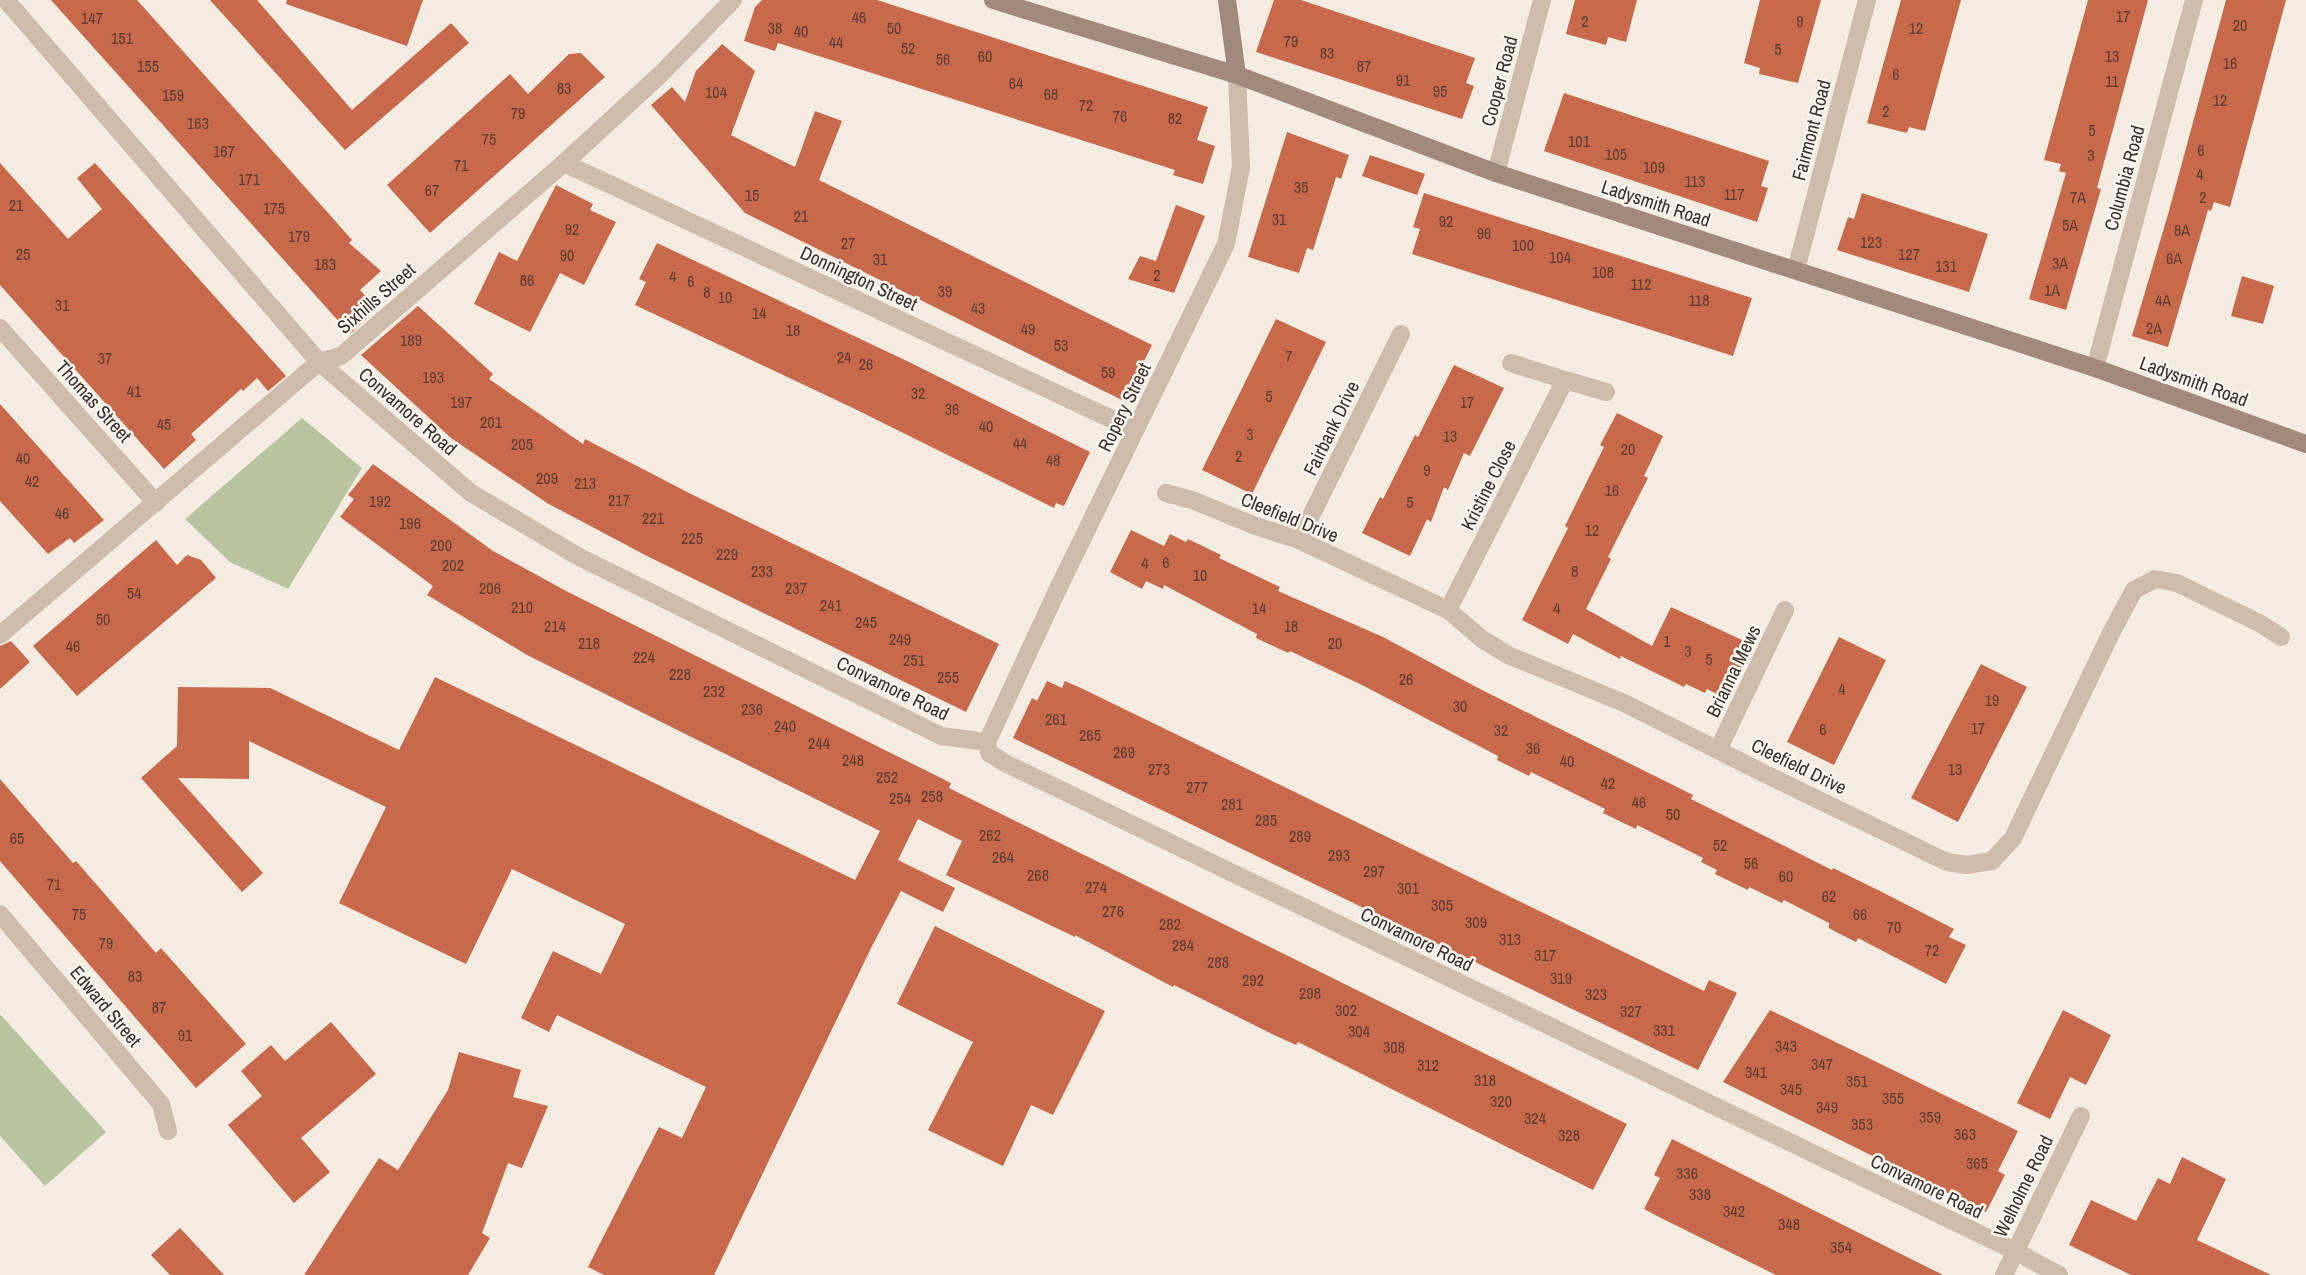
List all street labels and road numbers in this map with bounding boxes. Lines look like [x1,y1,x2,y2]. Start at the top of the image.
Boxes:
street label: Cooper Road [1474,33,1524,129]
street label: Fairmont Road [1785,77,1837,183]
street label: Columbia Road [2097,122,2151,234]
street label: Ladysmith Road [1598,173,1714,233]
street label: Donnington Street [796,239,922,317]
street label: Sixhills Street [331,256,421,339]
street label: Ladysmith Road [2136,349,2252,413]
street label: Thomas Street [50,354,138,448]
street label: Ropery Street [1091,358,1157,456]
street label: Convamore Road [353,361,463,461]
street label: Fairbank Drive [1297,376,1365,480]
street label: Kristine Close [1454,436,1522,534]
street label: Cleefield Drive [1237,486,1343,548]
street label: Brianna Mews [1699,620,1767,721]
street label: Convamore Road [832,650,954,726]
street label: Cleefield Drive [1747,732,1851,800]
street label: Convamore Road [1356,901,1478,977]
street label: Edward Street [64,960,148,1053]
street label: Welholme Road [1987,1131,2059,1241]
street label: Convamore Road [1866,1148,1988,1224]

